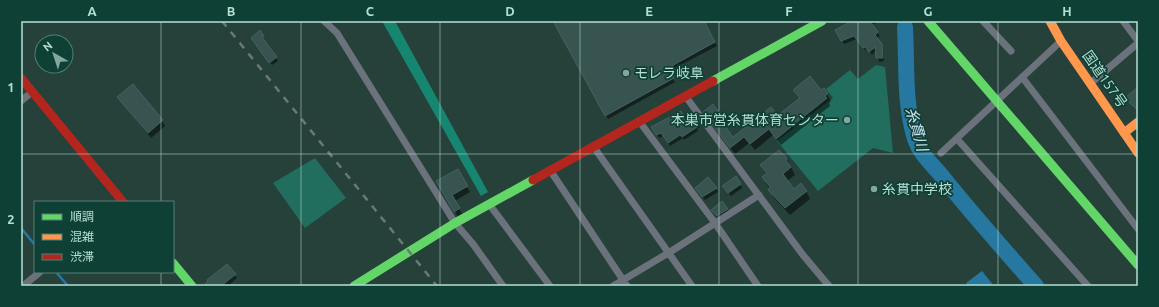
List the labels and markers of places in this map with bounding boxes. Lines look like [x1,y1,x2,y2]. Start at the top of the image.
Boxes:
place label: モレラ岐阜 [634,65,704,81]
marker: モレラ岐阜 [621,68,631,78]
place label: 本巣市営糸貫体育センター [671,112,839,128]
marker: 本巣市営糸貫体育センター [842,115,852,125]
place label: 糸貫中学校 [882,181,952,197]
marker: 糸貫中学校 [869,184,879,194]

